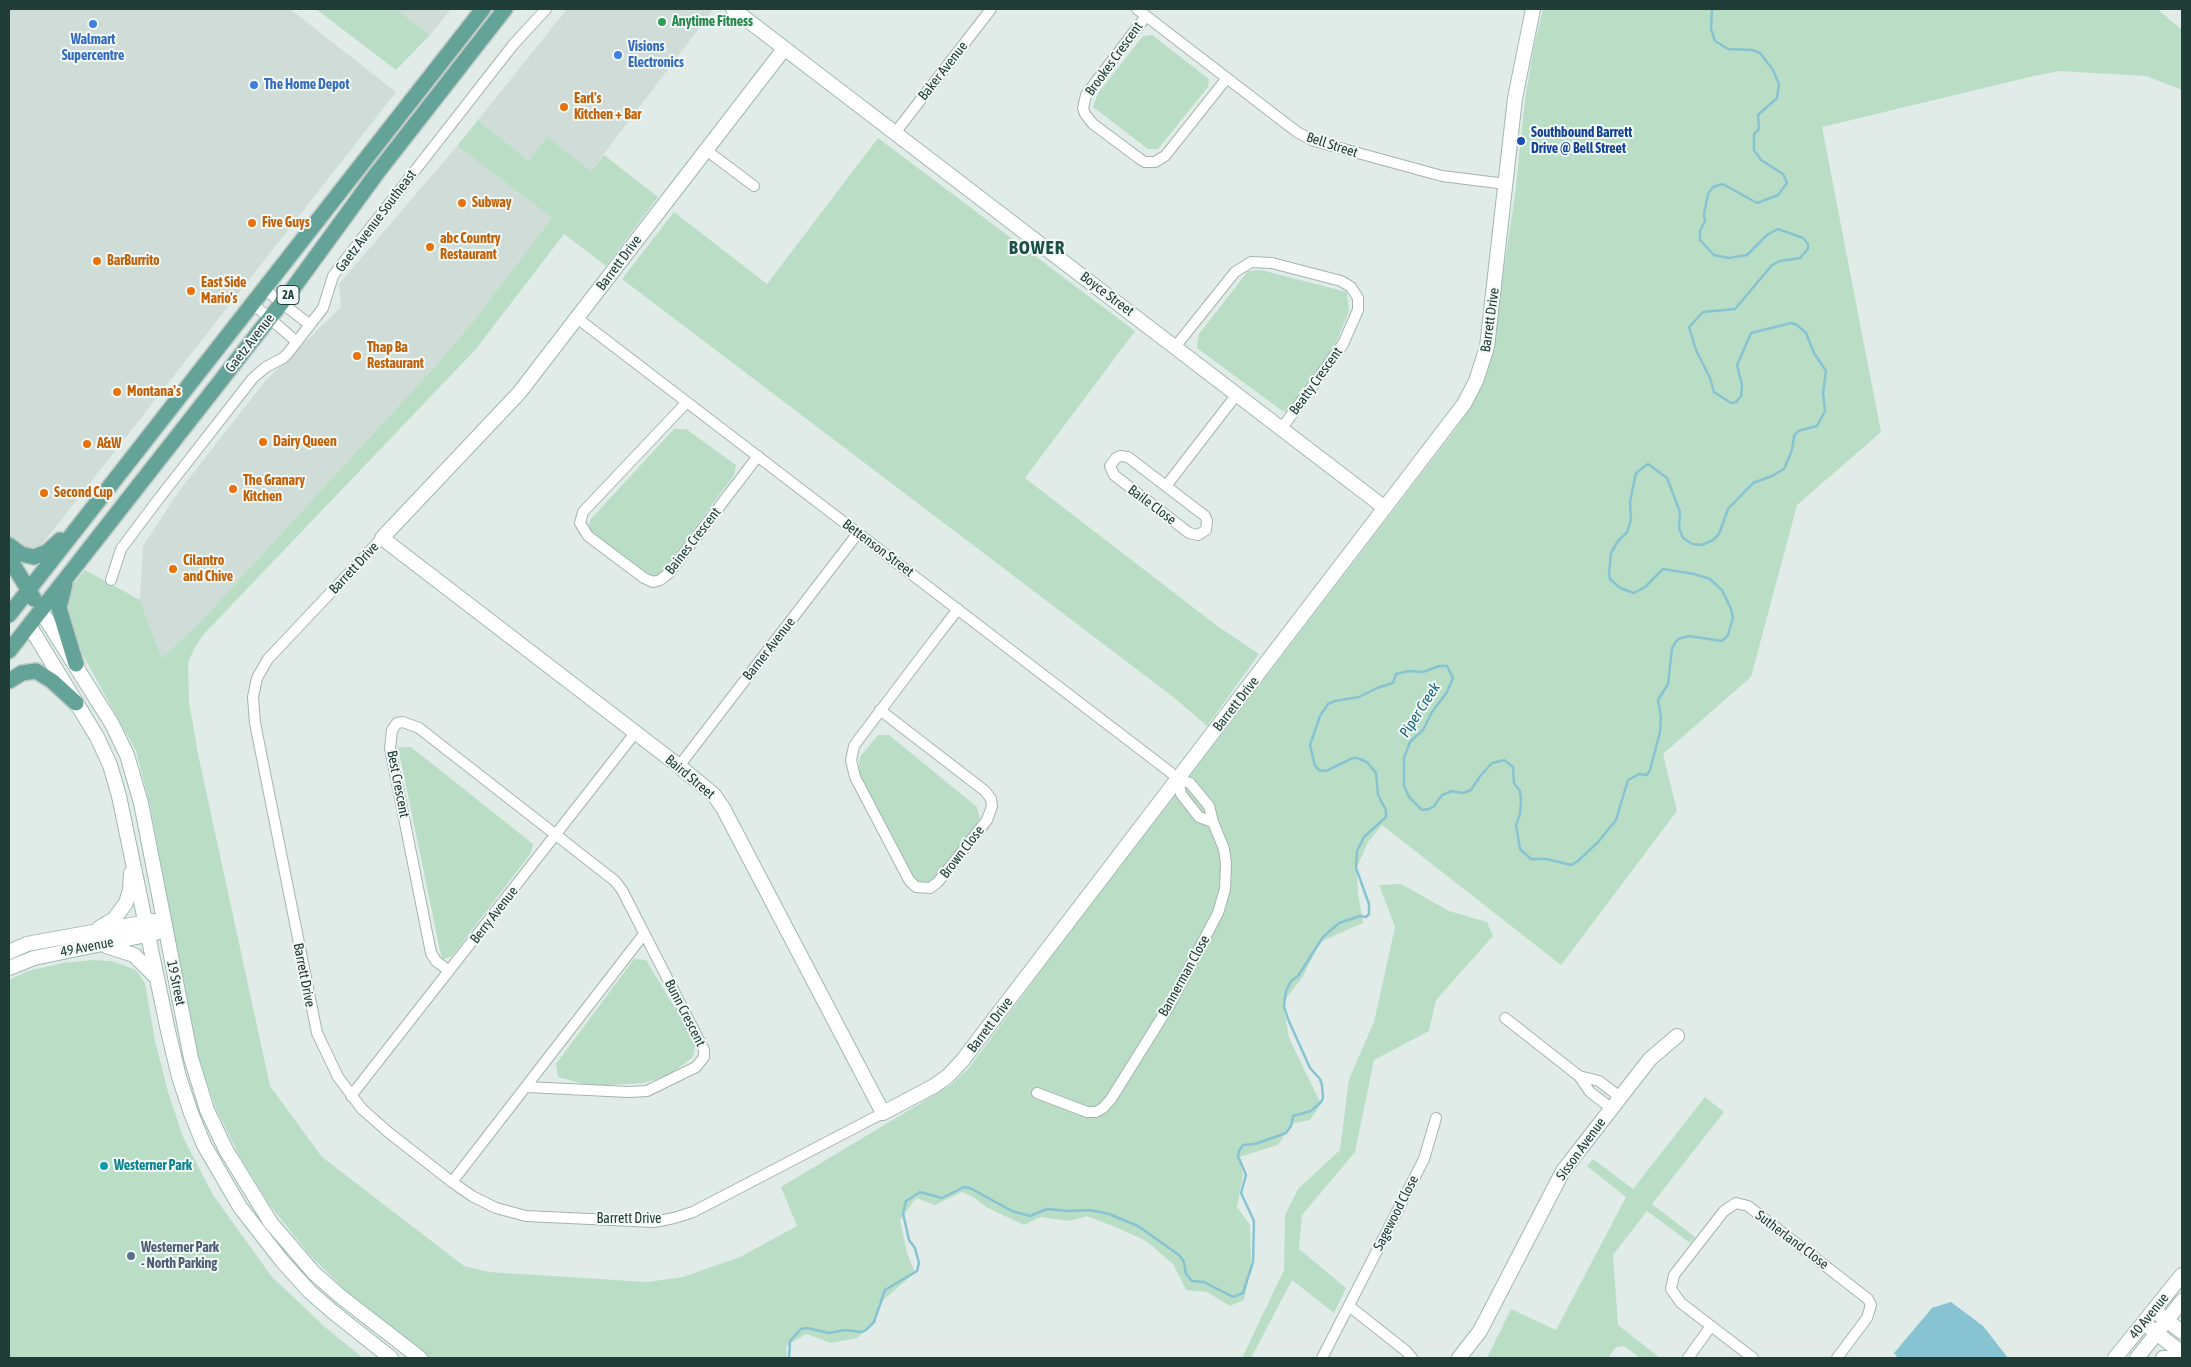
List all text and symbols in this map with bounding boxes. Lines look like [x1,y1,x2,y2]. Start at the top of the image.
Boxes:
place label: Anytime Fitness [672,14,753,30]
marker: Anytime Fitness [656,16,668,28]
marker: Walmart Supercentre [87,18,99,30]
street label: Brookes Crescent [1082,19,1146,99]
place label: Walmart Supercentre [62,32,124,64]
street label: Baker Avenue [915,38,971,104]
place label: Visions Electronics [628,39,684,72]
marker: Visions Electronics [612,49,624,61]
place label: The Home Depot [264,77,349,93]
marker: The Home Depot [248,79,260,91]
place label: Earl's Kitchen + Bar [574,91,641,124]
marker: Earl's Kitchen + Bar [558,101,570,113]
place label: Southbound Barrett Drive @ Bell Street [1531,125,1632,158]
street label: Bell Street [1304,129,1360,161]
marker: Southbound Barrett Drive @ Bell Street [1515,135,1527,147]
street label: Gaetz Avenue Southeast [332,166,420,276]
place label: Subway [472,195,512,211]
marker: Subway [456,197,468,209]
place label: Five Guys [262,215,310,231]
marker: Five Guys [246,217,258,229]
place label: abc Country Restaurant [440,231,501,264]
street label: Barrett Drive [593,232,645,294]
district label: BOWER [1008,237,1066,259]
marker: abc Country Restaurant [424,241,436,253]
place label: BarBurrito [107,253,160,269]
marker: BarBurrito [91,255,103,267]
street label: Boyce Street [1077,268,1137,320]
place label: East Side Mario's [201,275,246,308]
marker: East Side Mario's [185,285,197,297]
road number: 2A [277,286,299,304]
street label: Barrett Drive [1477,287,1503,353]
street label: Gaetz Avenue [222,310,278,376]
place label: Thap Ba Restaurant [367,340,424,372]
street label: Beatty Crescent [1286,344,1346,418]
marker: Thap Ba Restaurant [351,350,363,362]
place label: Montana's [127,384,181,400]
marker: Montana's [111,386,123,398]
place label: Dairy Queen [273,434,337,450]
place label: A&W [97,436,121,452]
marker: Dairy Queen [257,436,269,448]
marker: A&W [81,438,93,450]
place label: The Granary Kitchen [243,473,305,506]
street label: Baile Close [1125,481,1179,529]
marker: The Granary Kitchen [227,483,239,495]
place label: Second Cup [54,485,113,501]
marker: Second Cup [38,487,50,499]
street label: Baines Crescent [662,504,724,578]
street label: Bettenson Street [839,516,917,580]
street label: Barrett Drive [326,539,382,597]
place label: Cilantro and Chive [183,553,233,586]
marker: Cilantro and Chive [167,563,179,575]
street label: Barner Avenue [739,614,799,684]
street label: Barrett Drive [1209,673,1263,735]
water label: Piper Creek [1396,679,1444,741]
street label: Best Crescent [383,749,413,819]
street label: Baird Street [662,751,718,803]
street label: Brown Close [936,822,988,882]
street label: Berry Avenue [467,883,521,947]
street label: Bannerman Close [1155,932,1213,1020]
street label: 49 Avenue [59,934,115,960]
street label: Barrett Drive [290,942,318,1008]
street label: 19 Street [163,959,189,1007]
street label: Bunn Crescent [661,977,709,1049]
street label: Barrett Drive [964,994,1016,1056]
street label: Sisson Avenue [1553,1115,1609,1183]
place label: Westerner Park [114,1158,192,1174]
marker: Westerner Park [98,1160,110,1172]
street label: Sagewood Close [1370,1173,1422,1253]
street label: Sutherland Close [1752,1207,1832,1273]
street label: Barrett Drive [597,1211,661,1227]
place label: Westerner Park - North Parking [141,1240,219,1272]
marker: Westerner Park - North Parking [125,1250,137,1262]
street label: 40 Avenue [2126,1290,2172,1342]

